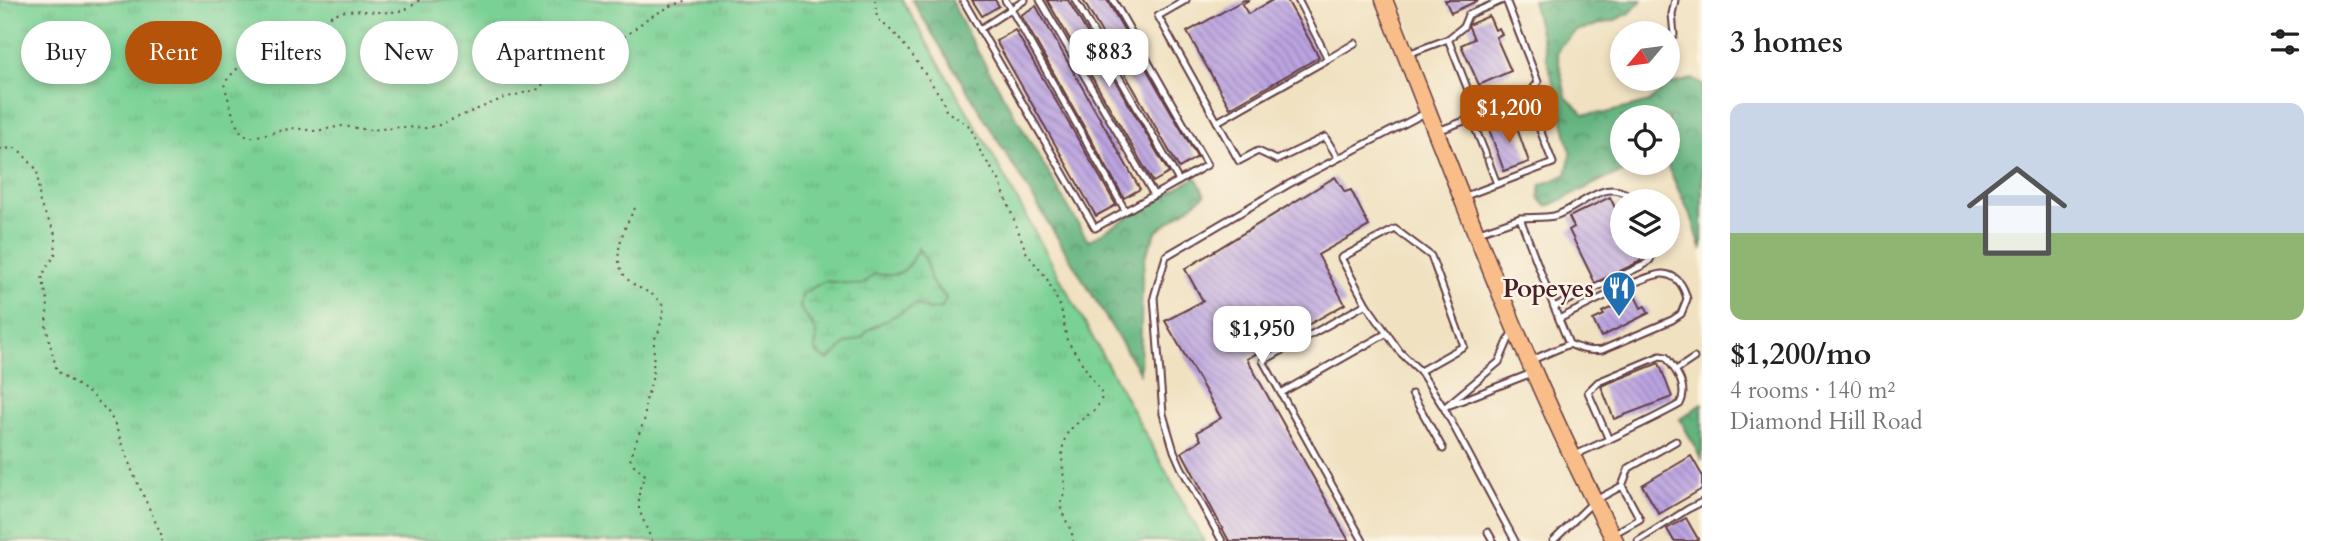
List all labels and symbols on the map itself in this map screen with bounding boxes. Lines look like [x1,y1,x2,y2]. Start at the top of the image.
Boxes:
north arrow [1610,21,1680,91]
pin: $883 [1068,29,1150,89]
pin: $1,200 [1452,86,1566,145]
restaurant icon: Popeyes [1600,269,1638,318]
place label: Popeyes [1503,271,1594,306]
pin: $1,950 [1205,306,1319,366]

